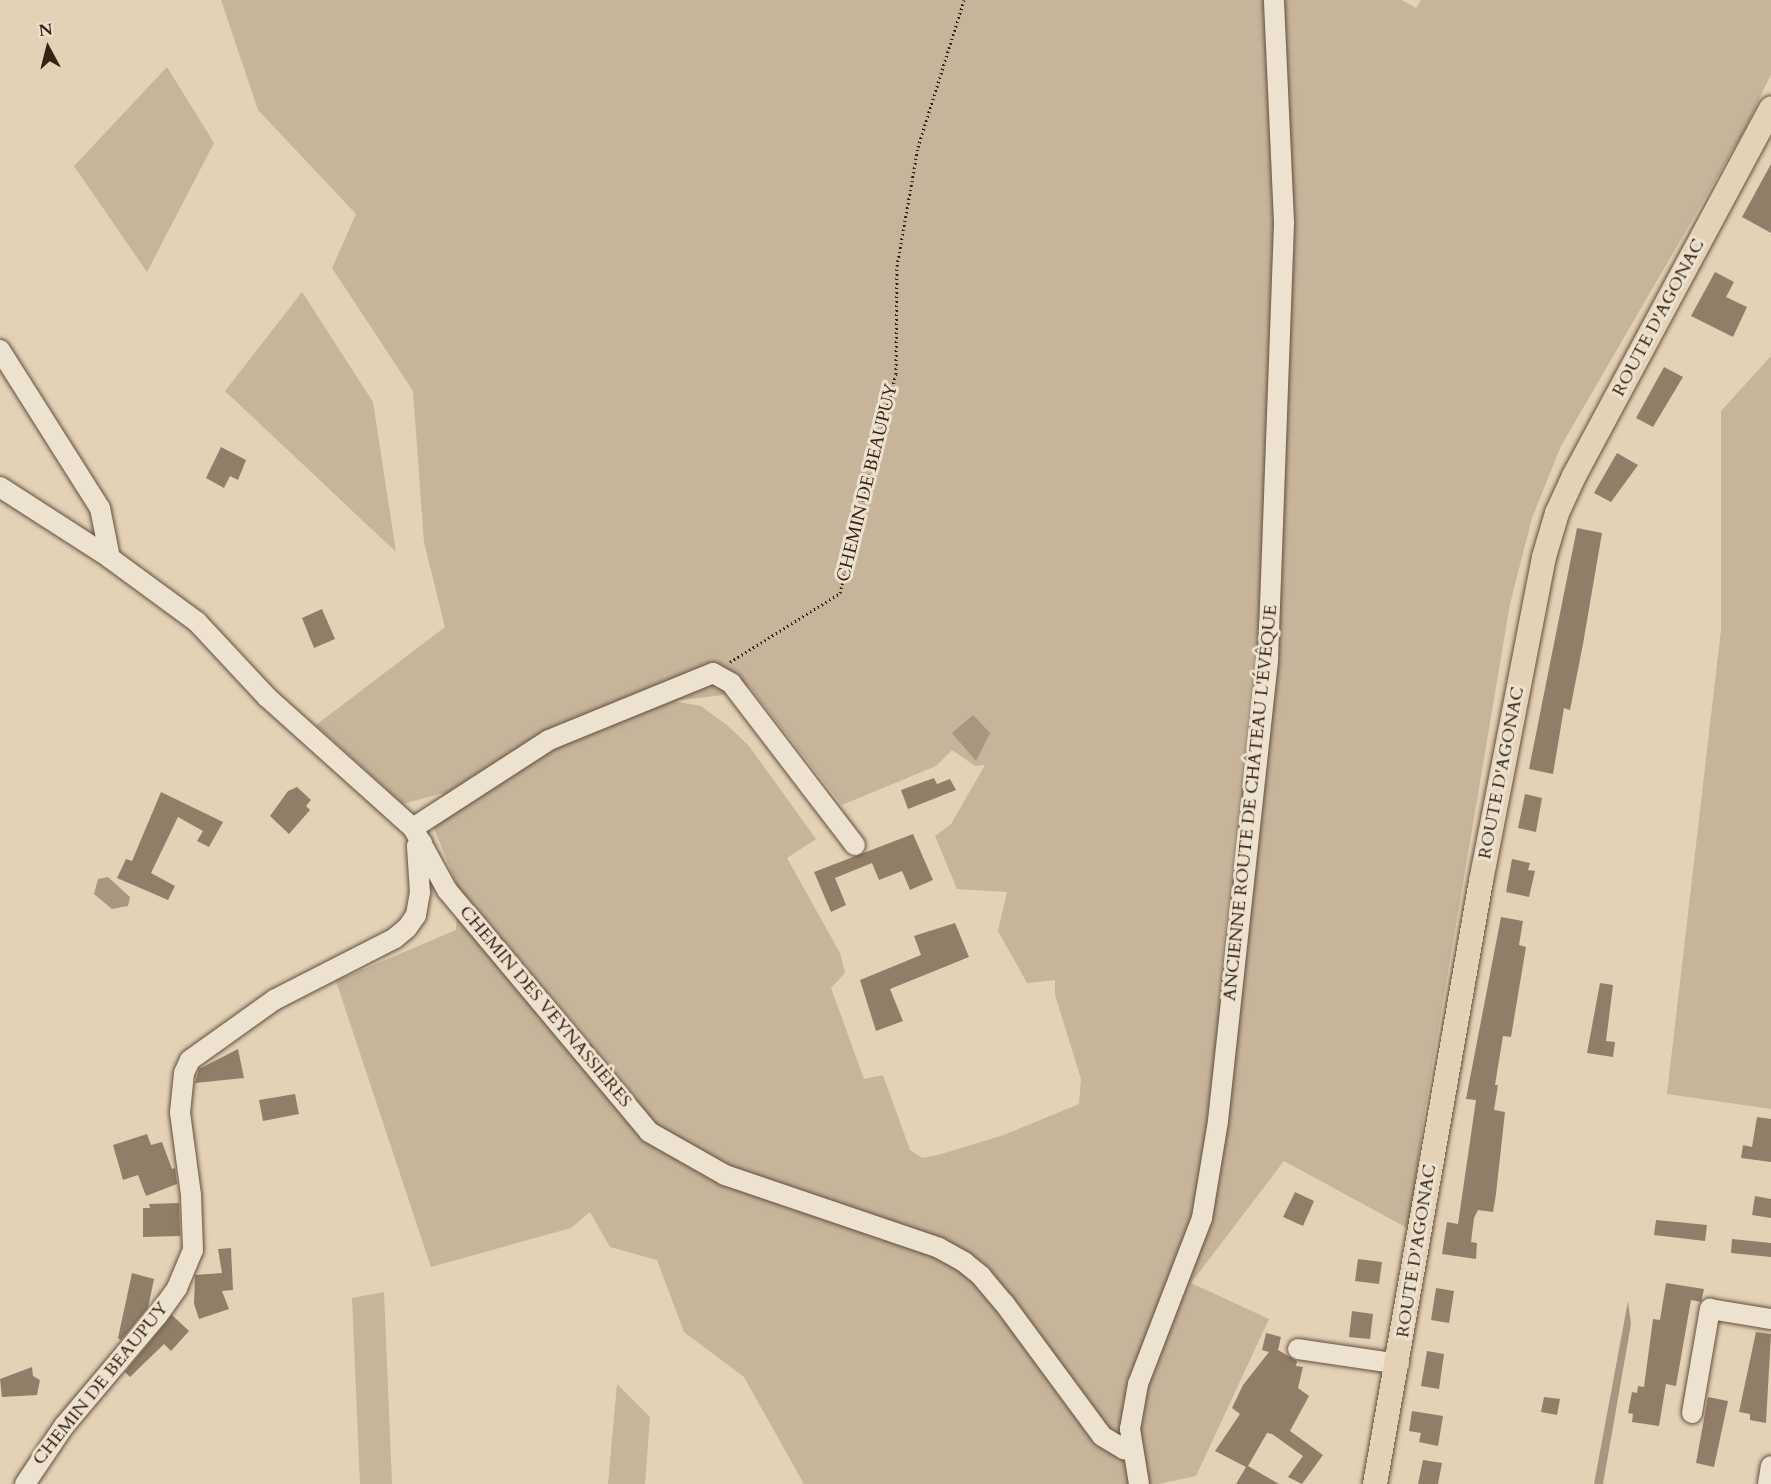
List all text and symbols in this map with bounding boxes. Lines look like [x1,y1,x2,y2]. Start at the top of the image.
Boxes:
north arrow [18,18,78,78]
text: N [38,18,54,42]
street label: ROUTE D'AGONAC [1608,236,1710,400]
street label: CHEMIN DE BEAUPUY [833,382,903,584]
street label: ANCIENNE ROUTE DE CHÂTEAU L'ÉVÊQUE [1219,604,1283,1002]
street label: ROUTE D'AGONAC [1475,685,1529,861]
street label: CHEMIN DES VEYNASSIÈRES [454,902,636,1112]
street label: ROUTE D'AGONAC [1393,1163,1441,1339]
street label: CHEMIN DE BEAUPUY [29,1298,173,1470]

